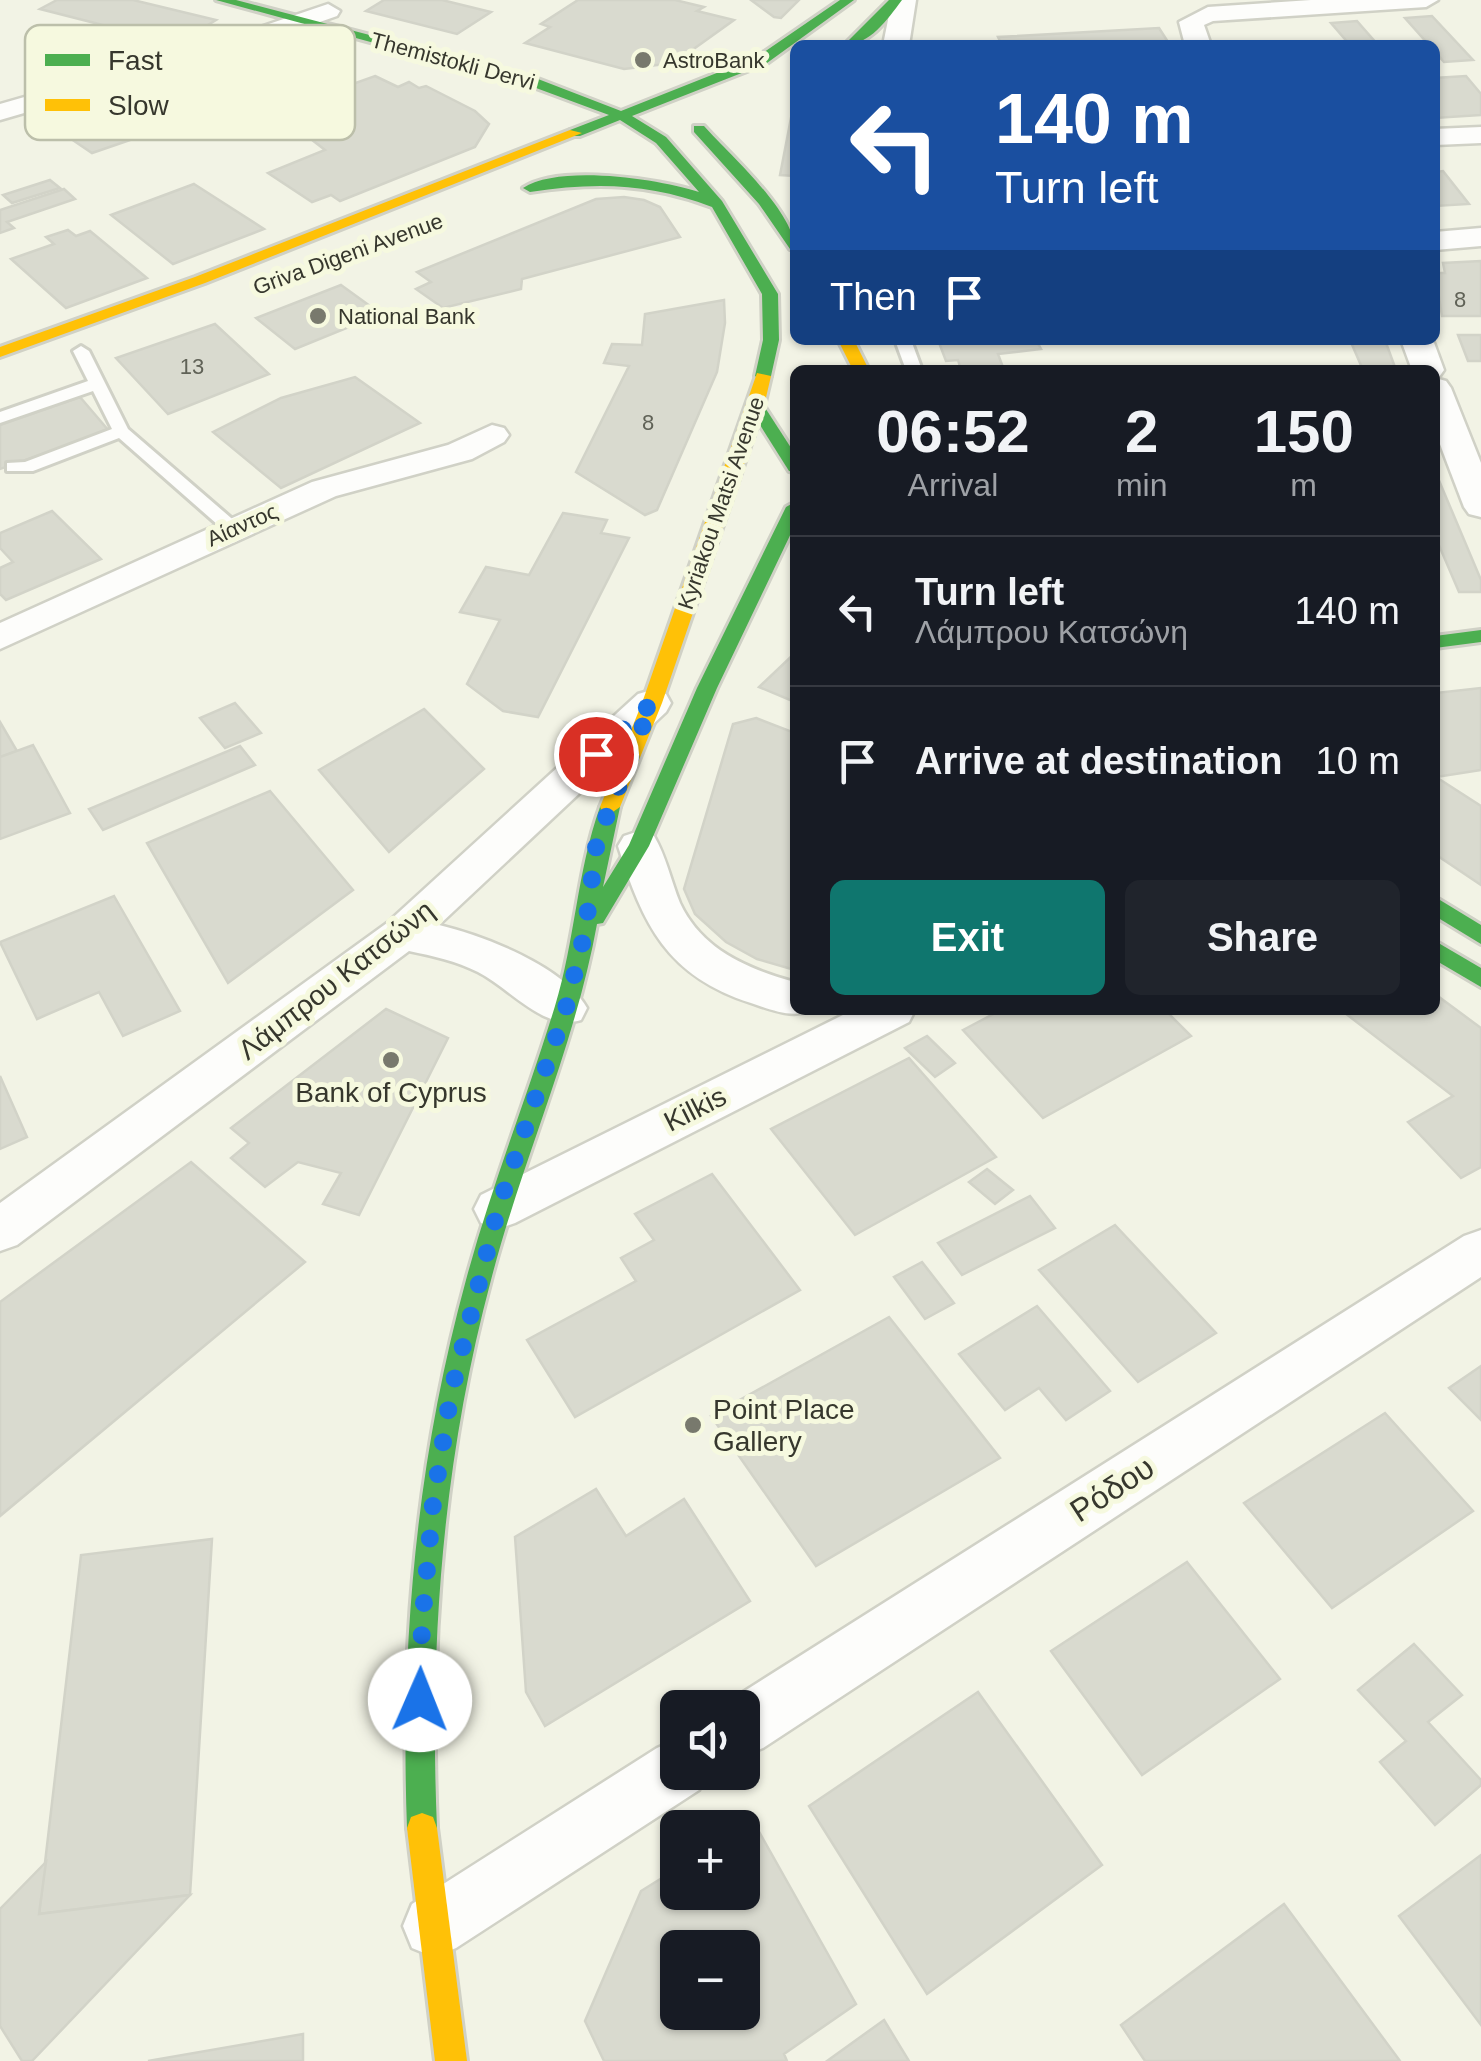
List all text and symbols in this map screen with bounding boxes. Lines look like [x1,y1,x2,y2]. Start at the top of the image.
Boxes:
legend [25,25,355,140]
street label: Themistokli Dervi [368,27,538,95]
text: Fast [108,45,163,76]
place label: AstroBank [663,48,765,73]
marker: AstroBank [632,49,654,71]
icon: left [830,80,960,210]
text: 140 m [995,80,1193,158]
text: Slow [108,90,169,121]
text: Turn left [995,162,1158,213]
street label: Griva Digeni Avenue [250,208,446,300]
icon: arrive [937,270,992,325]
text: Then [830,276,917,318]
house number: 8 [1454,287,1466,312]
place label: National Bank [338,304,476,329]
marker: National Bank [307,305,329,327]
house number: 13 [180,354,204,379]
street label: Kyriakou Matsi Avenue [673,393,769,613]
text: 06:52 [876,398,1030,465]
text: 2 [1125,398,1158,465]
text: 150 [1254,398,1354,465]
house number: 8 [642,410,654,435]
text: Arrival [908,467,998,503]
text: min [1116,467,1167,503]
text: m [1290,467,1317,503]
street label: Αίαντος [203,498,281,552]
text: Turn left [915,571,1064,613]
icon: left [830,584,885,639]
text: 140 m [1294,590,1400,632]
text: Λάμπρου Κατσώνη [915,614,1188,650]
pin [554,712,639,797]
icon: arrive [569,727,624,782]
icon: arrive [830,734,885,789]
text: Arrive at destination [915,740,1282,782]
text: 10 m [1316,740,1400,782]
button: Exit [830,880,1105,995]
button: Share [1125,880,1400,995]
street label: Λάμπρου Κατσώνη [232,894,440,1066]
marker: Bank of Cyprus [380,1049,402,1071]
place label: Bank of Cyprus [295,1077,487,1108]
street label: Kilkis [659,1080,731,1138]
place label: Point Place Gallery [713,1394,855,1457]
marker: Point Place Gallery [682,1414,704,1436]
street label: Ρόδου [1064,1449,1160,1529]
position arrow [368,1648,472,1752]
map controls [660,1690,760,2030]
button: sound [660,1690,760,1790]
button: + [660,1810,760,1910]
button: − [660,1930,760,2030]

